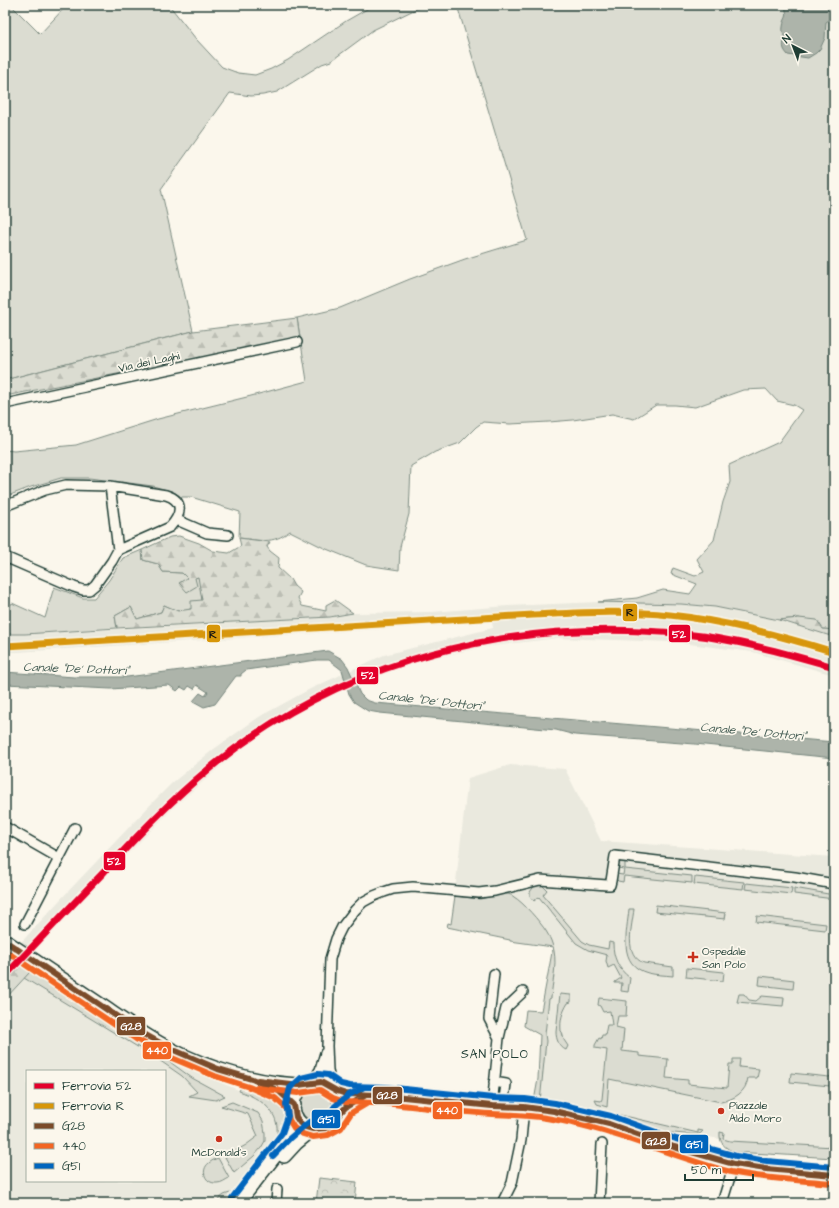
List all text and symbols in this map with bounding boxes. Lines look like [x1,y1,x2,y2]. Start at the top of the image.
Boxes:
north arrow [773,26,813,66]
text: N [779,31,794,47]
street label: Via dei Laghi [117,348,182,377]
line badge: R [622,603,638,622]
text: R [626,605,634,620]
line badge: R [206,624,221,643]
line badge: 52 [668,624,691,643]
text: R [209,627,217,642]
text: 52 [672,627,687,642]
water label: Canale "De' Dottori" [23,659,131,679]
line badge: 52 [356,666,379,685]
text: 52 [361,668,376,683]
water label: Canale "De' Dottori" [377,687,487,715]
water label: Canale "De' Dottori" [699,719,809,745]
line badge: 52 [103,851,126,871]
text: 52 [107,854,122,869]
place label: Ospedale San Polo [702,944,747,972]
marker: Ospedale San Polo [687,951,699,963]
line badge: G28 [116,1016,146,1036]
text: G28 [120,1019,142,1034]
line badge: 440 [142,1041,172,1060]
text: 440 [146,1043,168,1058]
district label: SAN POLO [461,1046,529,1063]
legend [26,1070,166,1182]
text: Ferrovia 52 [62,1078,131,1095]
line badge: G28 [372,1086,403,1105]
text: G28 [376,1088,398,1103]
text: Ferrovia R [62,1098,124,1115]
place label: Piazzale Aldo Moro [729,1098,782,1126]
line badge: 440 [432,1101,463,1120]
text: 440 [436,1103,458,1118]
marker: Piazzale Aldo Moro [716,1106,726,1116]
line badge: G51 [311,1109,341,1129]
text: G51 [318,1112,335,1127]
text: G28 [62,1118,85,1135]
line badge: G28 [641,1131,671,1150]
marker: McDonald's [214,1134,224,1144]
text: G28 [645,1134,667,1149]
line badge: G51 [679,1134,709,1154]
text: G51 [686,1137,703,1152]
text: 440 [62,1138,86,1155]
place label: McDonald's [191,1145,247,1160]
scale bar [685,1156,753,1182]
text: G51 [62,1158,81,1175]
text: 50 m [691,1162,722,1179]

